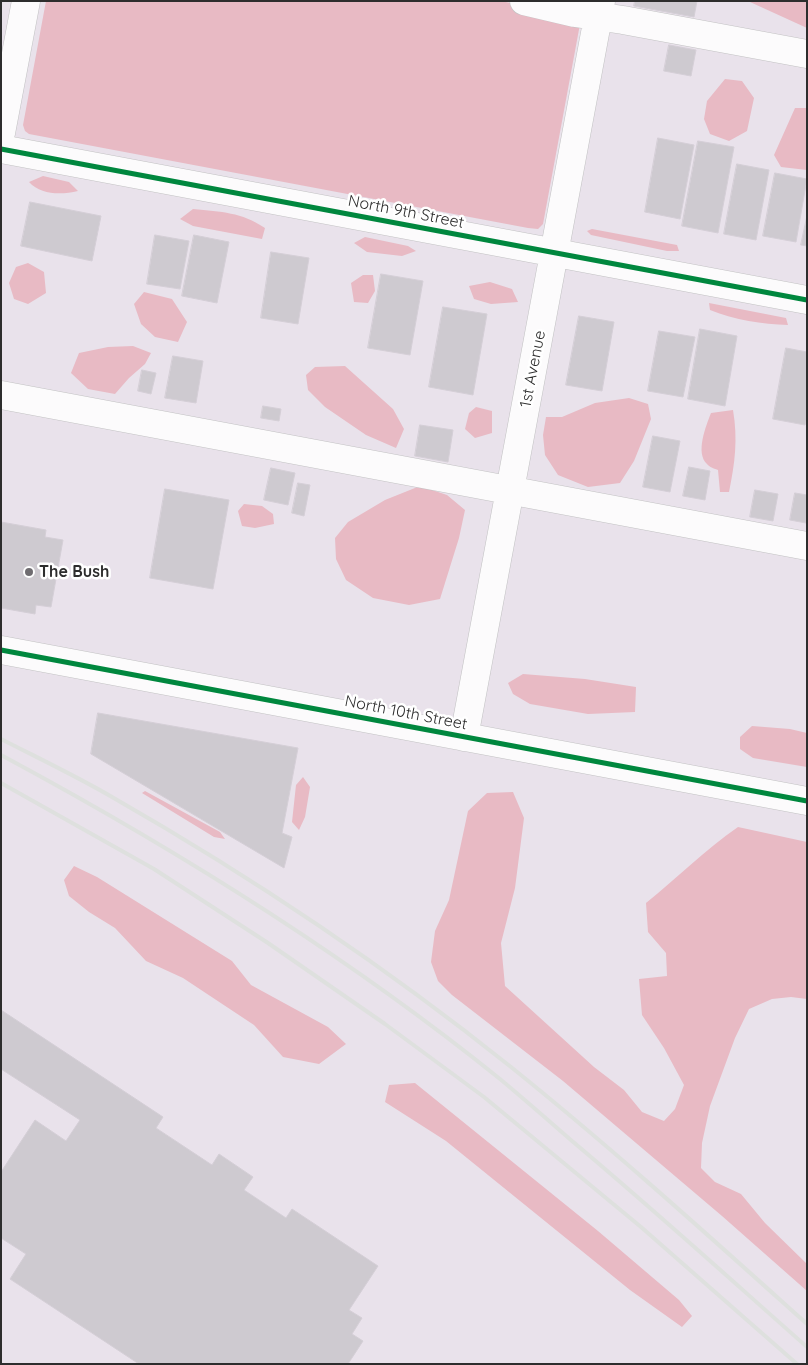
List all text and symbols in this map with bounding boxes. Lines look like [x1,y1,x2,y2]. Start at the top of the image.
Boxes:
street label: North 9th Street [346,191,466,233]
street label: 1st Avenue [516,329,550,409]
place label: The Bush [39,562,109,582]
marker: The Bush [23,566,35,578]
street label: North 10th Street [343,692,469,734]

